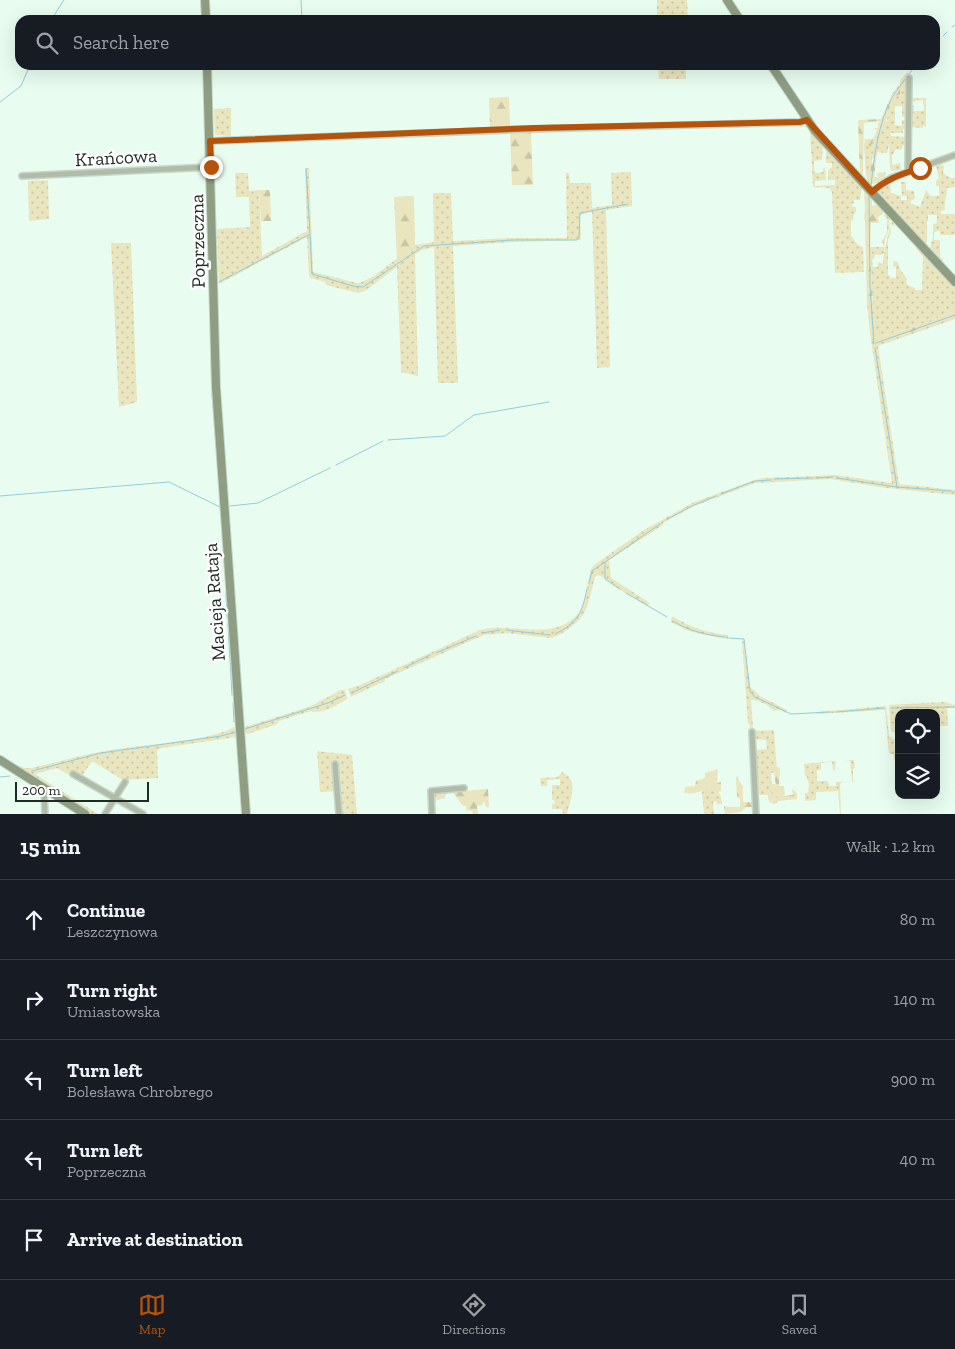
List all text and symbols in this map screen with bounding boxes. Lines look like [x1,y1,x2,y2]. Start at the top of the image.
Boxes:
search box [15,15,940,70]
icon: search [33,29,61,57]
text: Search here [73,31,169,54]
street label: Krańcowa [74,144,158,171]
route end [200,156,223,179]
route start [909,157,932,180]
street label: Poprzeczna [185,194,210,288]
street label: Macieja Rataja [199,542,230,662]
map controls [895,709,940,799]
button: locate [895,709,940,754]
button: layers [895,754,940,799]
scale bar [15,779,149,802]
text: 200 m [22,782,61,799]
text: 15 min [20,834,81,859]
text: Walk · 1.2 km [846,837,935,856]
text: Continue [67,899,145,922]
icon: ahead [20,906,48,934]
text: 80 m [900,910,935,929]
text: Leszczynowa [67,922,158,941]
text: Turn right [67,979,157,1002]
icon: right [20,986,48,1014]
text: 140 m [894,990,935,1009]
text: Umiastowska [67,1002,160,1021]
text: Turn left [67,1059,142,1082]
icon: left [20,1066,48,1094]
text: 900 m [891,1070,935,1089]
text: Bolesława Chrobrego [67,1082,213,1101]
text: Turn left [67,1139,142,1162]
icon: left [20,1146,48,1174]
text: 40 m [900,1150,935,1169]
text: Poprzeczna [67,1162,146,1181]
icon: arrive [20,1226,48,1254]
text: Arrive at destination [67,1228,243,1251]
tab: Map [138,1291,166,1338]
tab: Directions [442,1291,506,1338]
tab: Saved [782,1291,817,1338]

